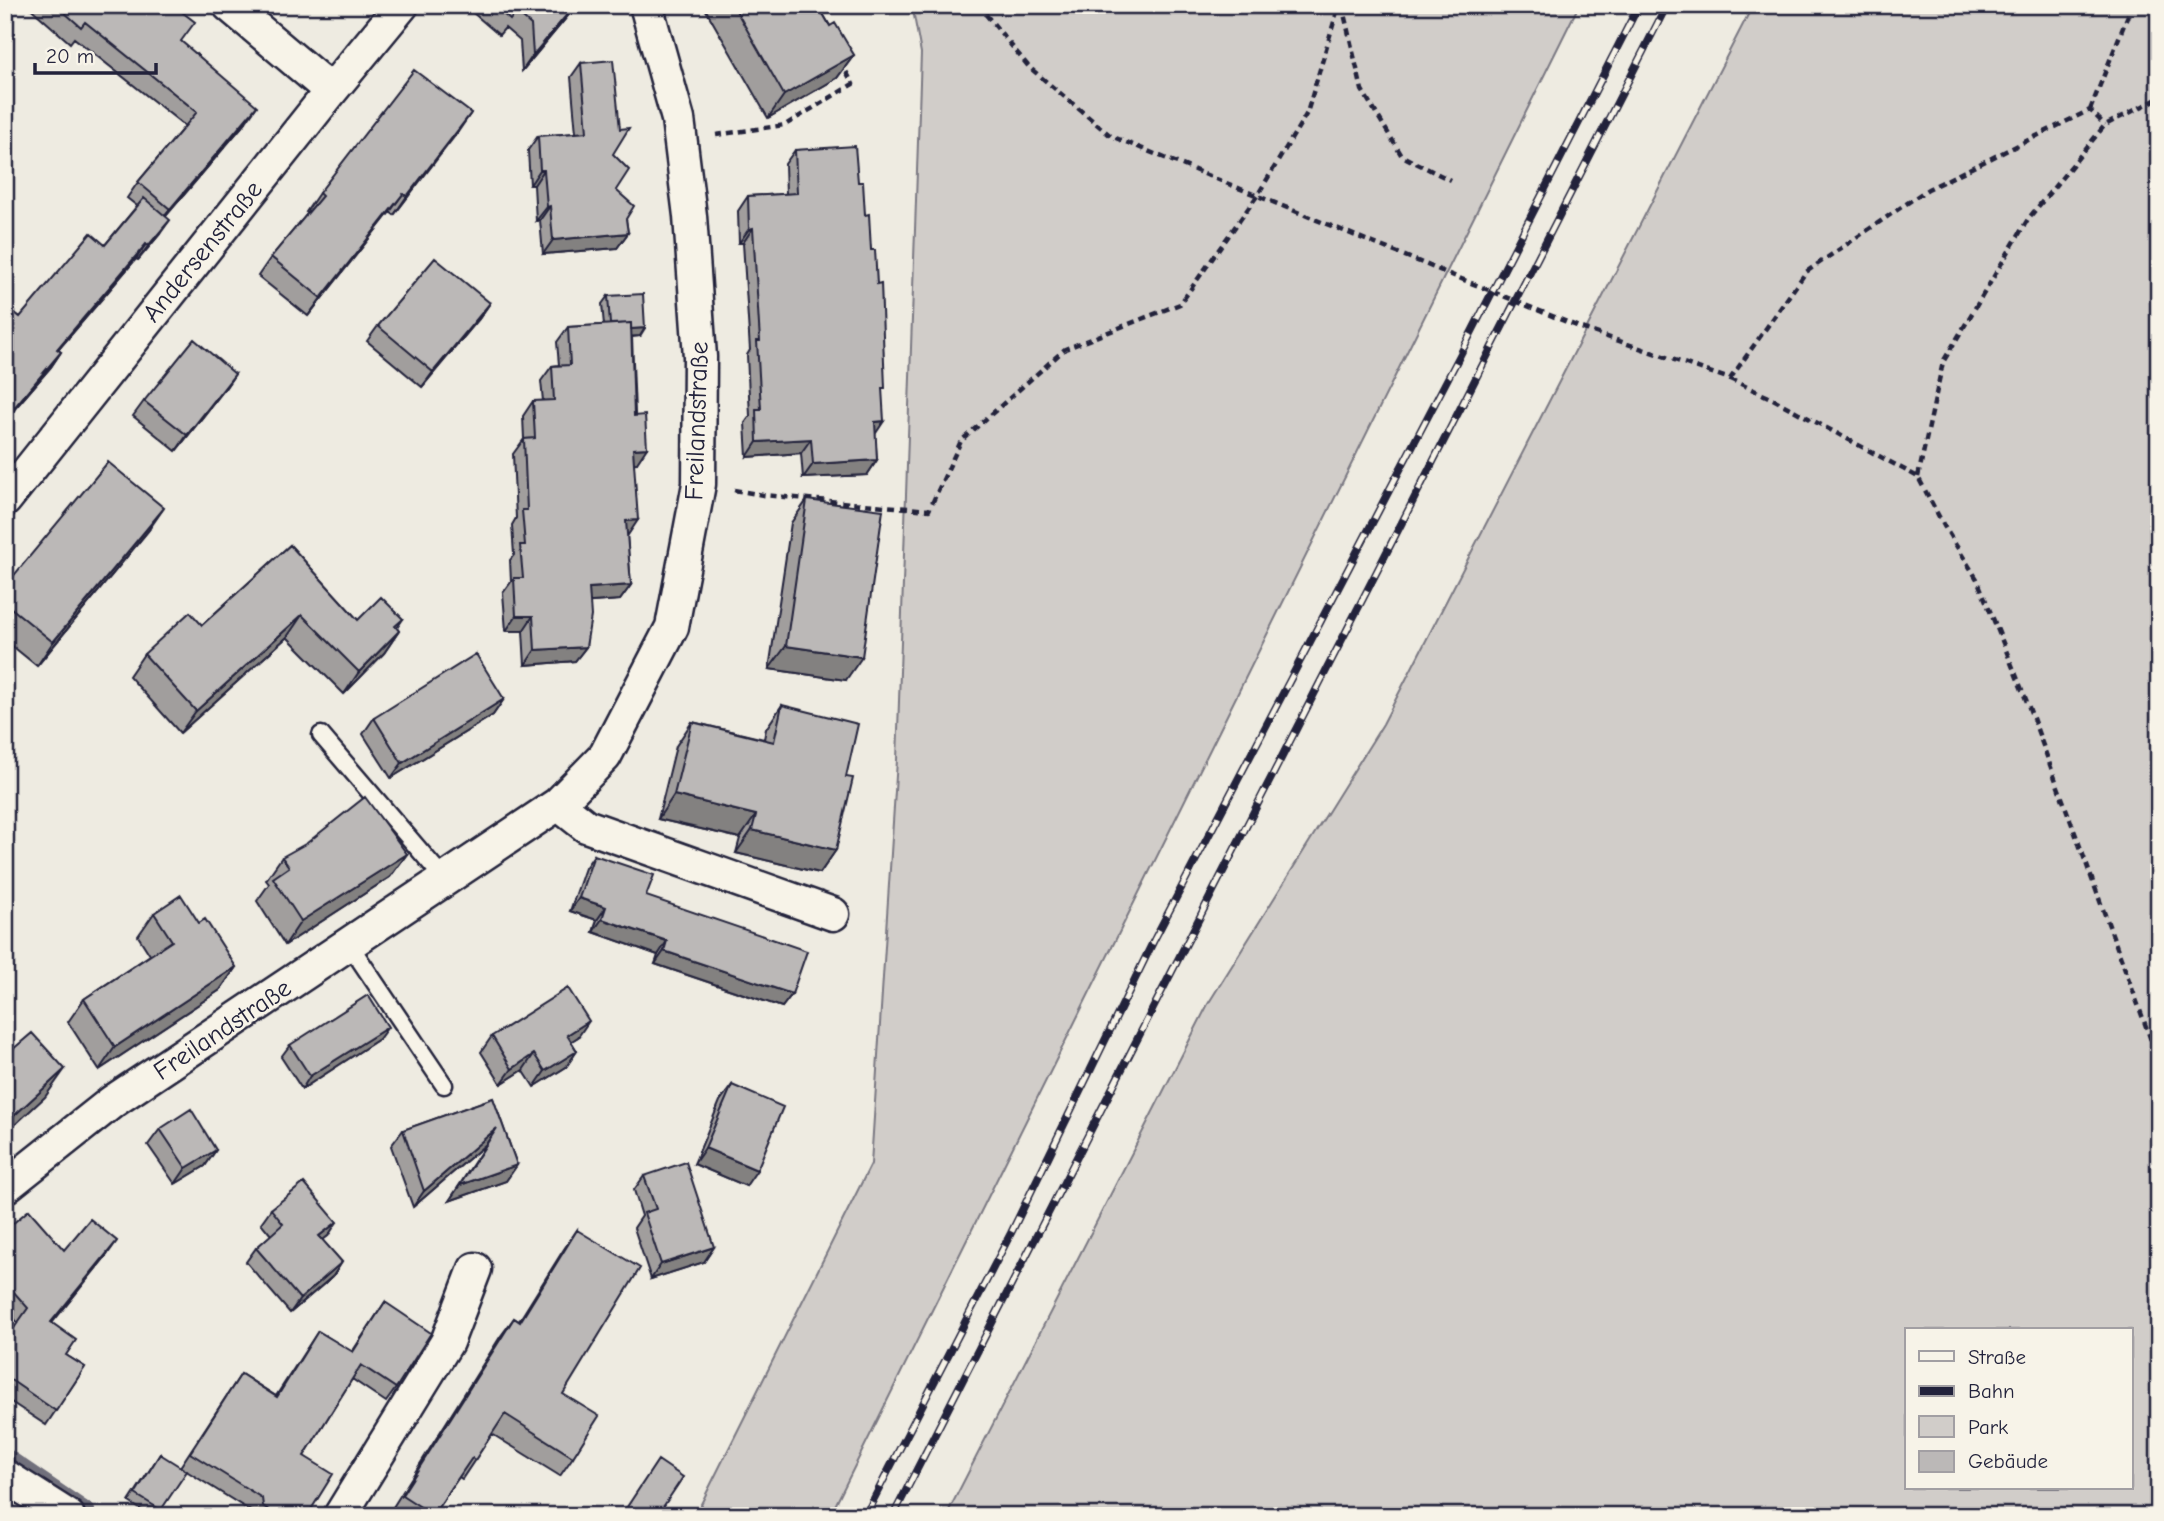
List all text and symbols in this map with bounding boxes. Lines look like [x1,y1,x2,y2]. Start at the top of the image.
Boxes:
scale bar [35,32,156,76]
text: 20 m [46,44,94,68]
street label: Andersenstraße [137,175,269,328]
street label: Freilandstraße [679,341,715,501]
street label: Freilandstraße [148,973,297,1087]
legend [1905,1328,2132,1490]
text: Straße [1968,1345,2026,1369]
text: Bahn [1968,1379,2015,1403]
text: Park [1968,1415,2008,1439]
text: Gebäude [1968,1449,2048,1473]

